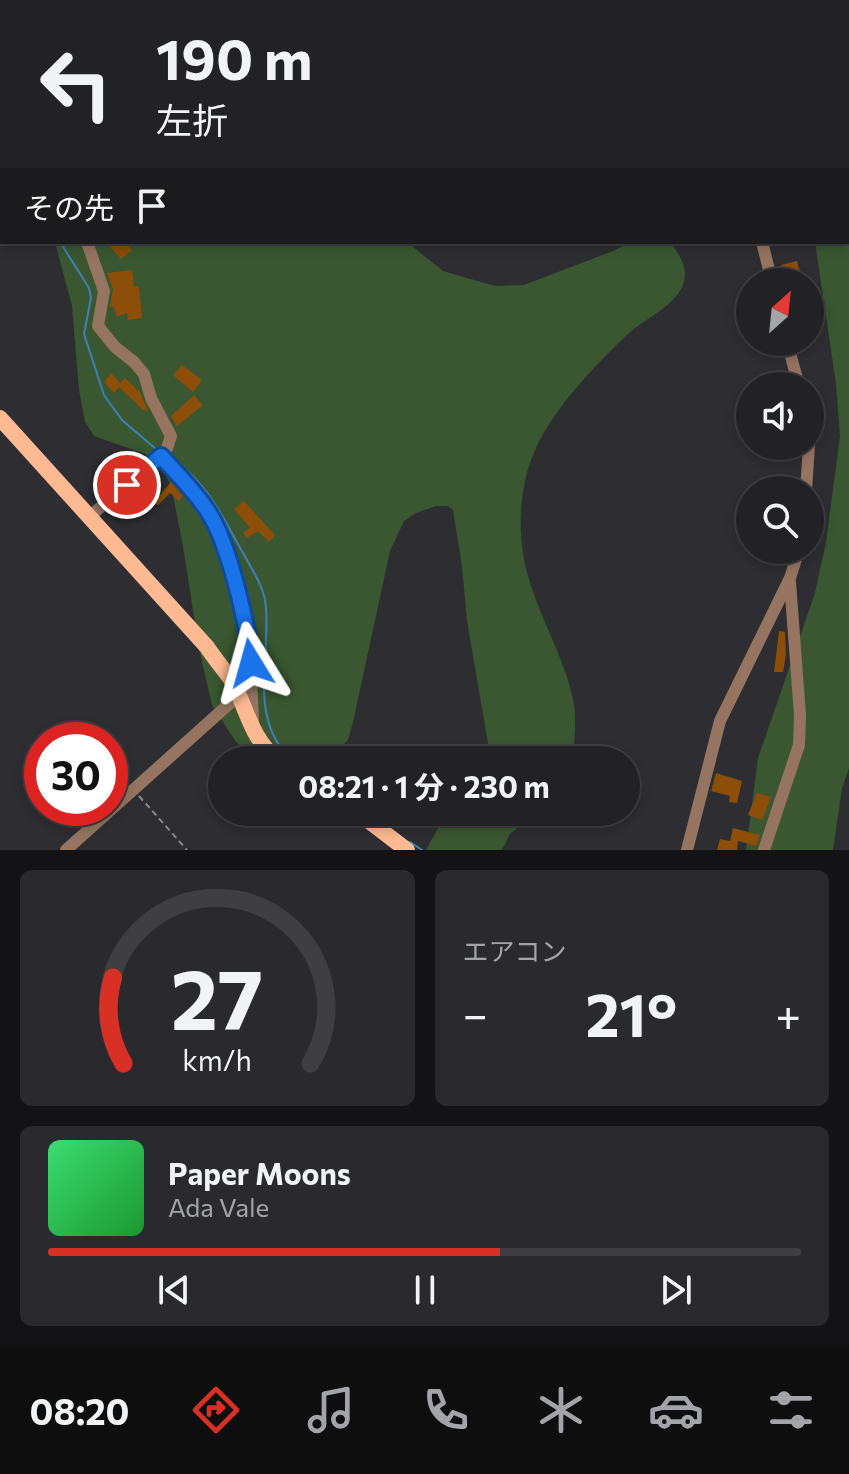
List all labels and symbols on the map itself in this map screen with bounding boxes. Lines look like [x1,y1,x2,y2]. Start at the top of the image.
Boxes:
north arrow [736,268,824,356]
pin [93,451,161,519]
position arrow [209,621,293,705]
speed limit sign: 30 [24,722,128,826]

